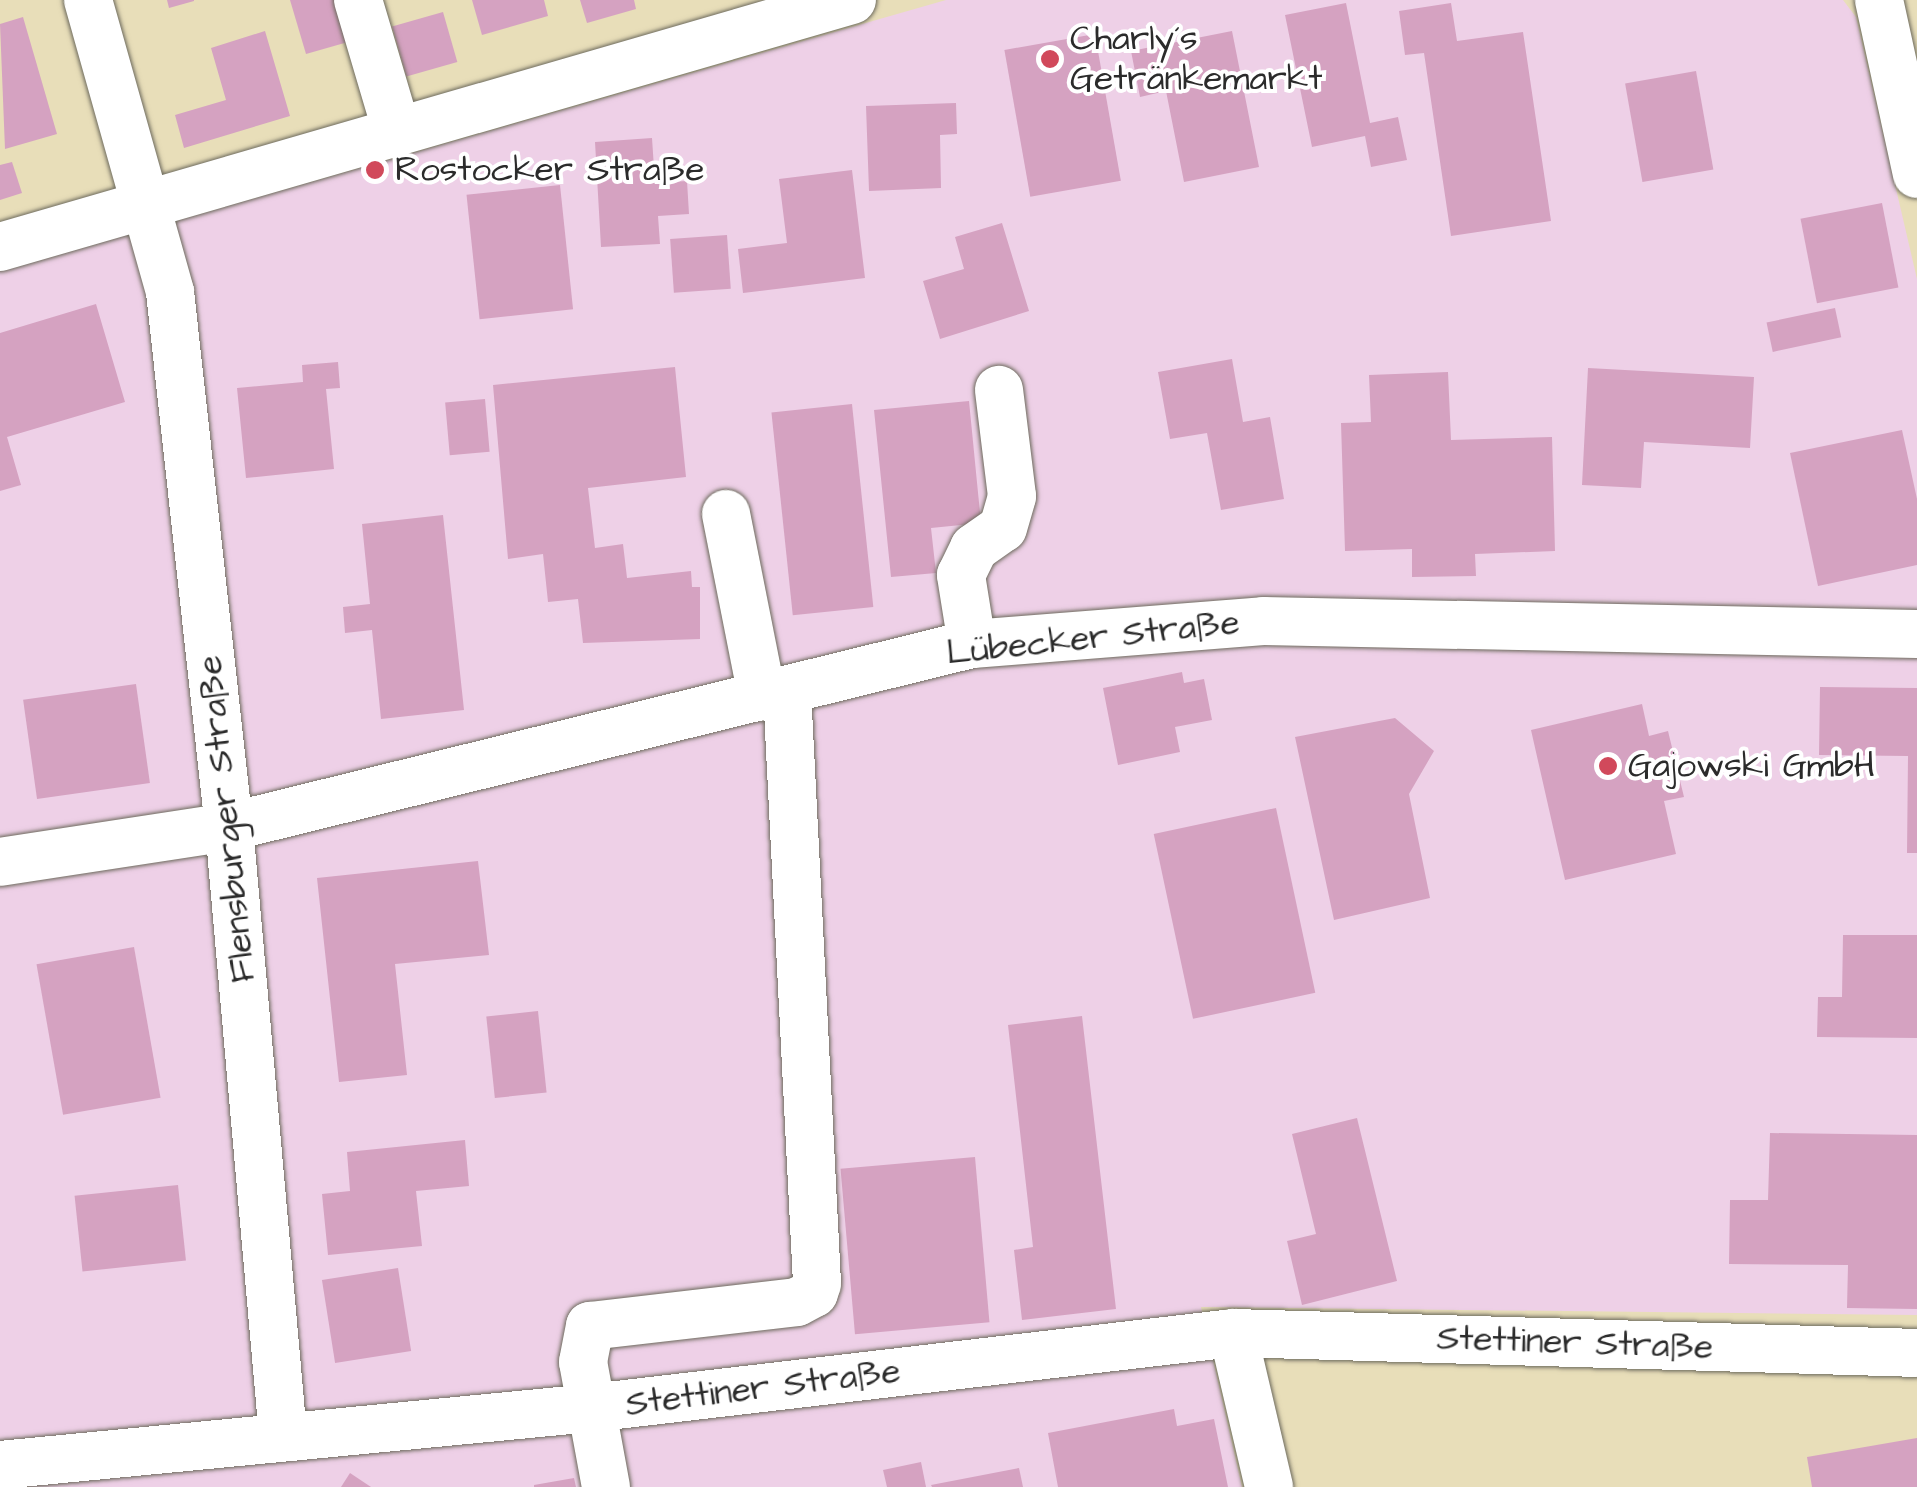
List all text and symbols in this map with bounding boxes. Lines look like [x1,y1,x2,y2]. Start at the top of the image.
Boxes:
place label: Charly´s Getränkemarkt [1070,18,1322,100]
marker: Charly´s Getränkemarkt [1039,48,1061,70]
place label: Rostocker Straße [395,149,705,191]
marker: Rostocker Straße [364,159,386,181]
street label: Lübecker Straße [945,602,1241,674]
street label: Flensburger Straße [189,654,265,984]
place label: Gajowski GmbH [1628,745,1875,787]
marker: Gajowski GmbH [1597,755,1619,777]
street label: Stettiner Straße [1436,1317,1714,1369]
street label: Stettiner Straße [623,1350,903,1426]

